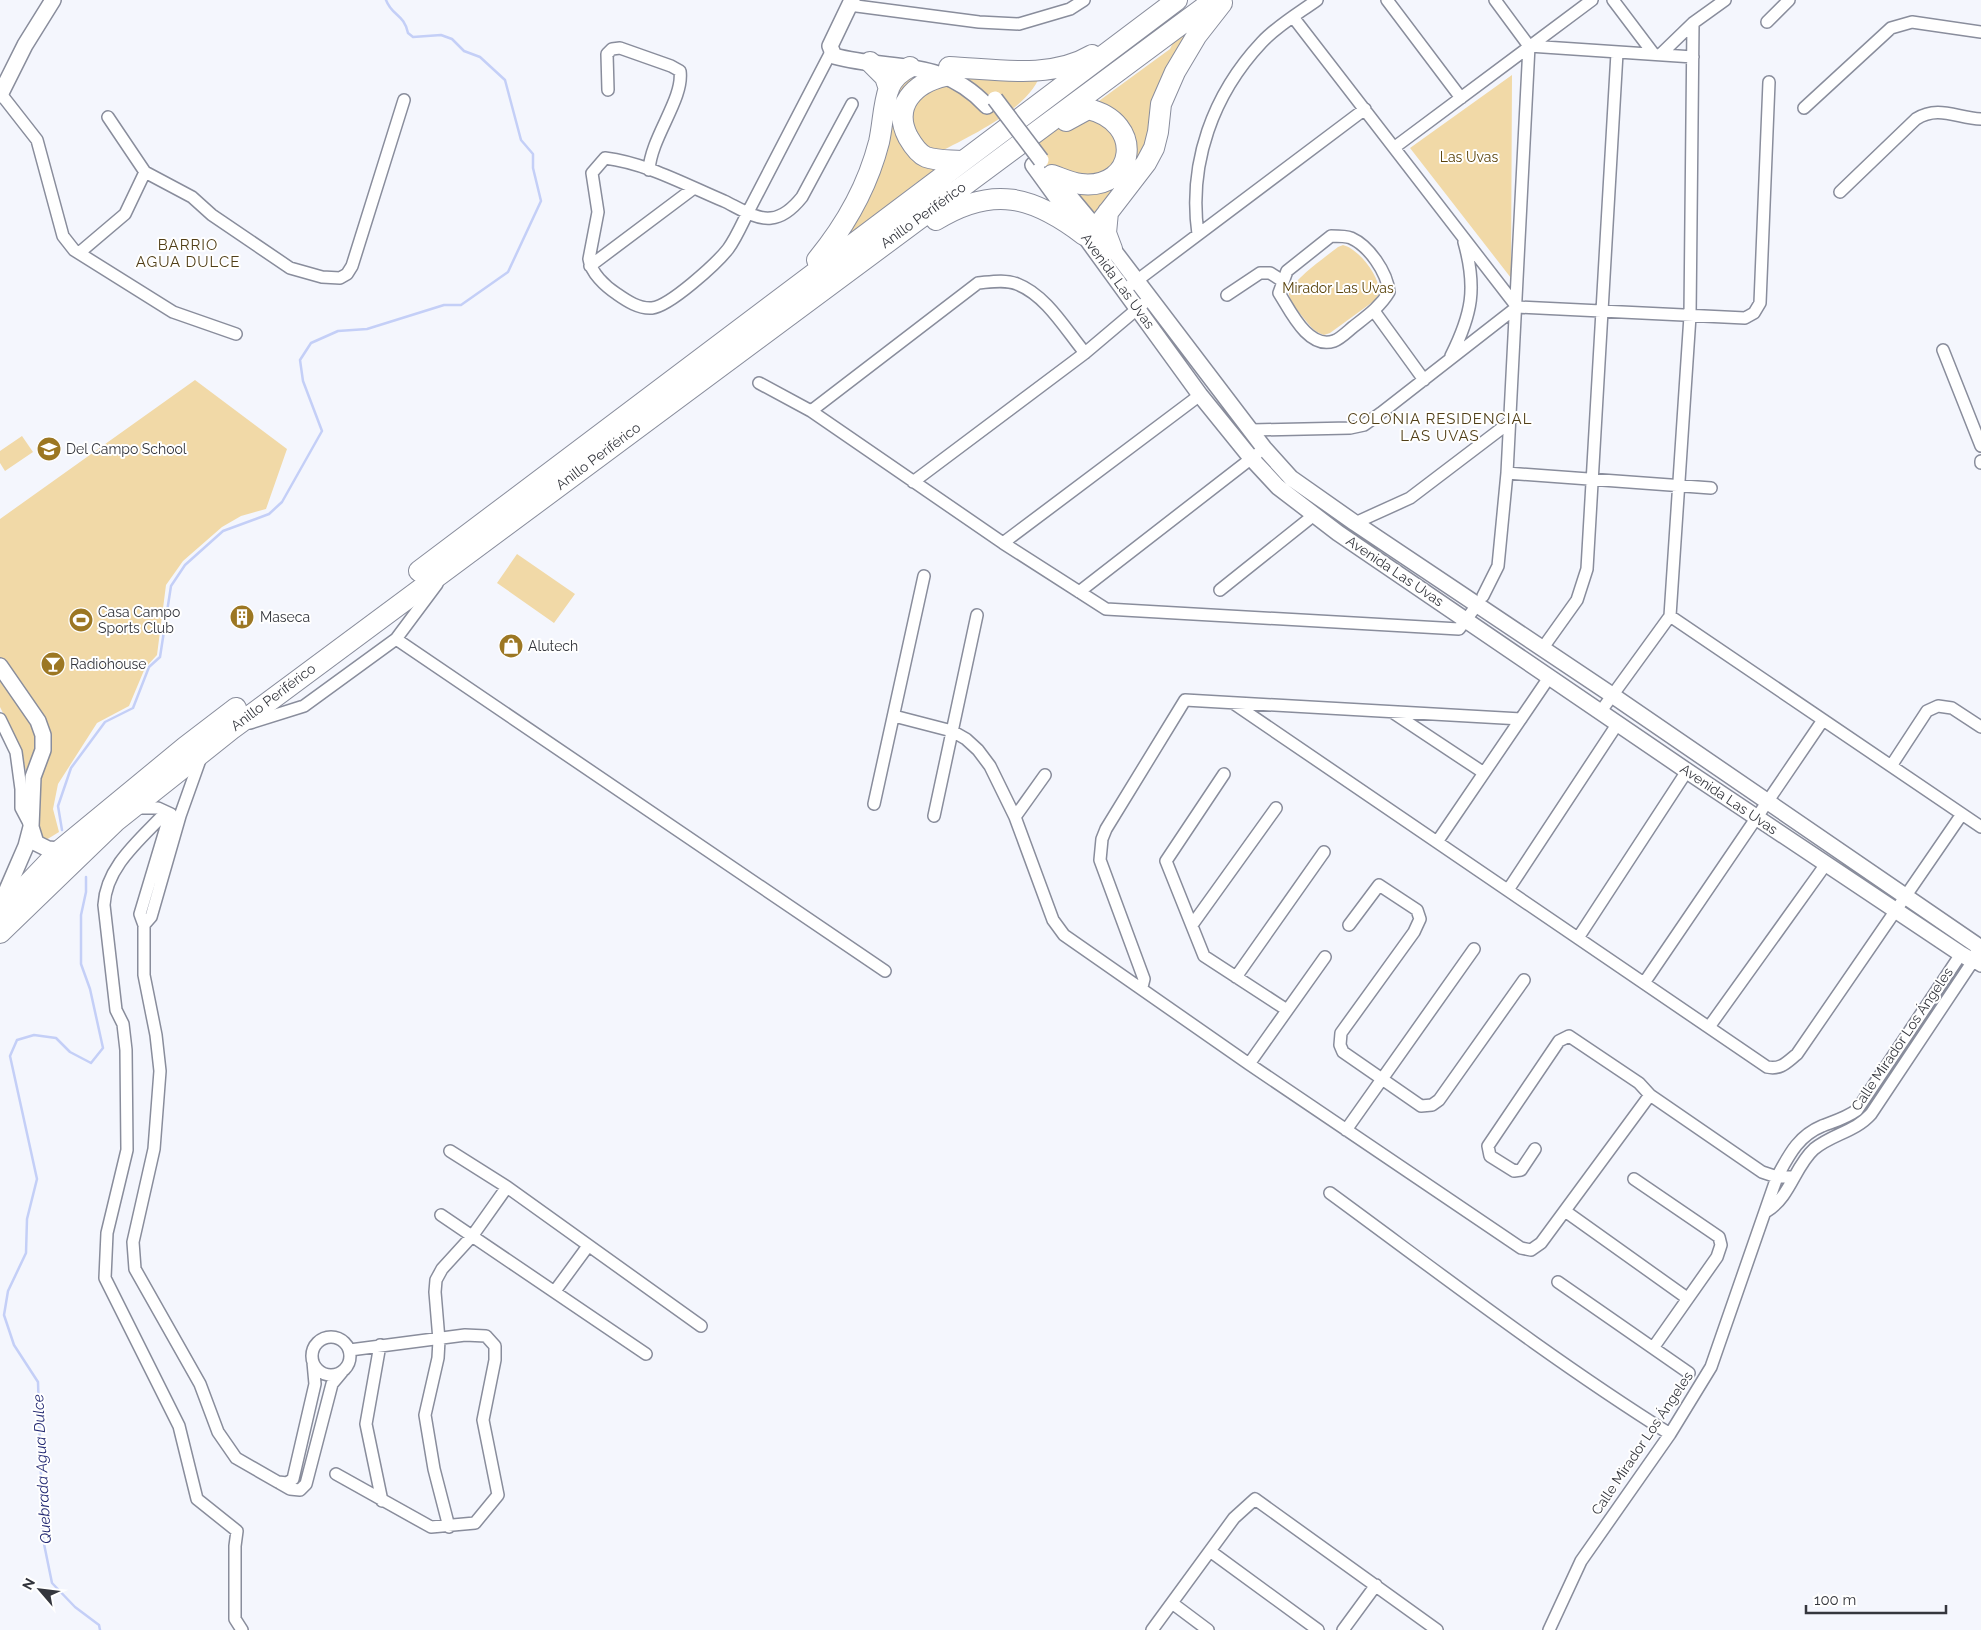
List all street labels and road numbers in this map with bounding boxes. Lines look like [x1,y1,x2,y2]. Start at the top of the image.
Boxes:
street label: Anillo Periférico [877,179,969,251]
street label: Avenida Las Uvas [1078,230,1158,332]
street label: Anillo Periférico [553,419,643,493]
street label: Avenida Las Uvas [1343,533,1447,610]
street label: Anillo Periférico [228,660,318,734]
street label: Avenida Las Uvas [1677,761,1781,838]
street label: Calle Mirador Los Ángeles [1847,964,1956,1114]
street label: Calle Mirador Los Ángeles [1587,1368,1696,1518]

